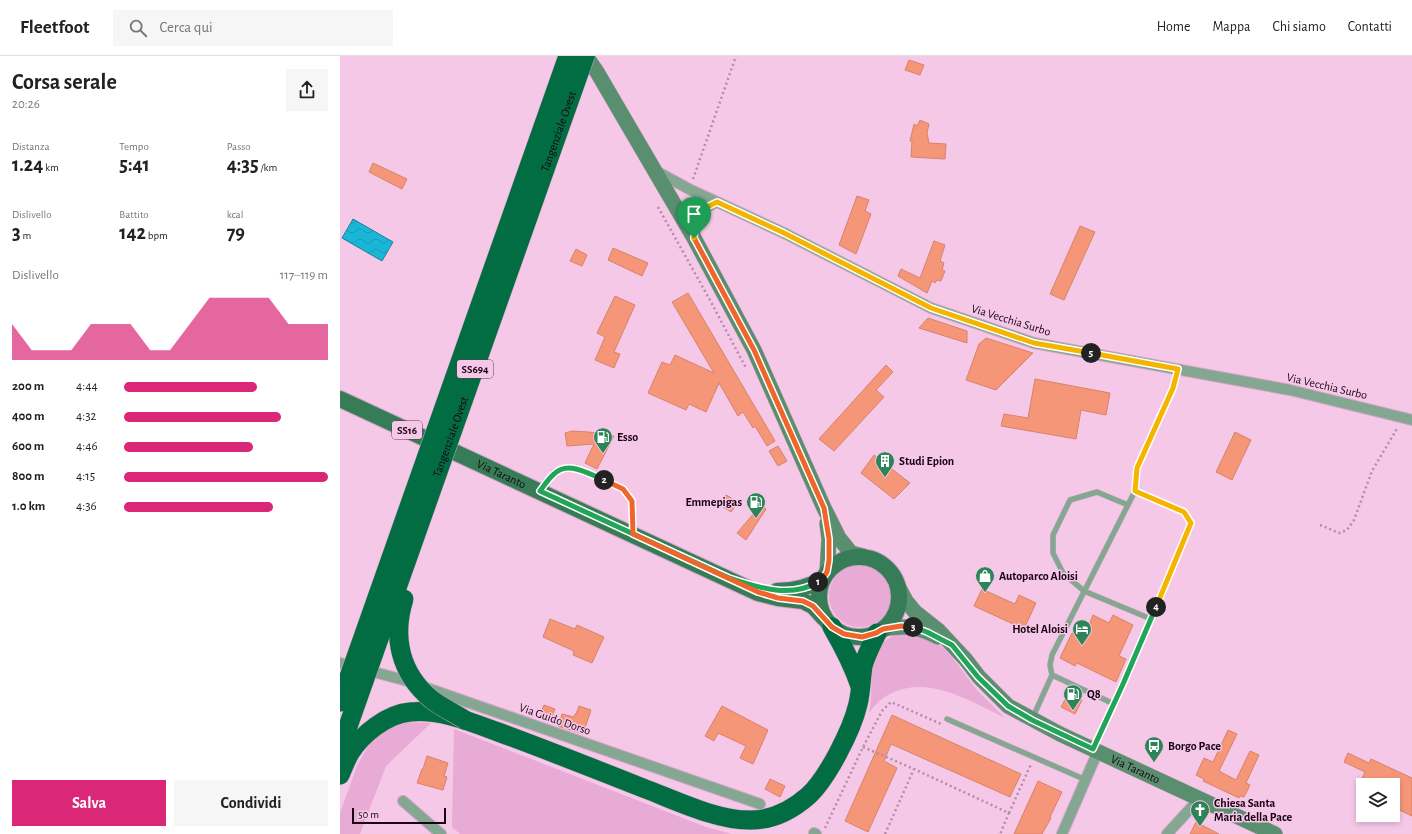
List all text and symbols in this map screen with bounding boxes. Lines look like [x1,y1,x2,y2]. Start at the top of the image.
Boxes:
search box [113,10,393,46]
icon: search [127,17,149,39]
text: Fleetfoot [20,18,89,37]
text: Cerca qui [159,20,213,35]
text: Home [1157,20,1190,34]
text: Mappa [1212,20,1251,34]
text: Chi siamo [1273,20,1326,34]
text: Contatti [1348,20,1392,34]
button: share [286,69,328,111]
text: Corsa serale [12,71,117,93]
street label: Tangenziale Ovest [539,89,578,173]
text: 20:26 [12,98,40,111]
text: Distanza [12,141,50,152]
text: Tempo [119,141,149,152]
text: Passo [227,141,251,152]
text: 1.24 [12,155,43,175]
text: 5:41 [119,155,150,175]
text: 4:35 [227,155,259,175]
text: km [43,162,59,173]
text: /km [259,162,277,173]
pin [677,197,711,238]
icon: arrive [683,203,705,225]
text: Dislivello [12,209,52,220]
text: Battito [119,209,149,220]
text: kcal [227,209,243,220]
text: 3 [12,223,21,243]
text: 142 [119,223,146,243]
text: 79 [227,223,245,243]
text: m [21,230,31,241]
text: bpm [146,230,168,241]
text: Dislivello [12,269,59,282]
text: 117–119 m [280,269,328,282]
street label: Via Vecchia Surbo [970,302,1052,338]
pin: 5 [1081,343,1101,363]
text: 5 [1089,347,1093,358]
road number: SS694 [457,360,493,378]
street label: Via Vecchia Surbo [1285,371,1369,401]
text: 200 m [12,380,44,393]
text: 4:44 [76,380,98,393]
street label: Tangenziale Ovest [431,395,470,479]
text: 400 m [12,410,45,423]
text: 4:32 [76,410,97,423]
road number: SS16 [392,421,422,439]
fuel station icon: Esso [592,426,614,454]
place label: Esso [617,431,638,443]
text: 600 m [12,440,44,453]
text: 4:46 [76,440,98,453]
building icon: Studi Epion [874,450,896,478]
place label: Studi Epion [899,455,954,467]
street label: Via Taranto [475,457,528,491]
text: 800 m [12,470,44,483]
text: 4:15 [76,470,95,483]
pin: 2 [594,470,614,490]
text: 2 [601,474,607,485]
fuel station icon: Emmepigas [745,491,767,519]
place label: Emmepigas [685,496,742,508]
text: 1.0 km [12,500,45,513]
text: 4:36 [76,500,97,513]
shop icon: Autoparco Aloisi [974,565,996,593]
place label: Autoparco Aloisi [999,570,1078,582]
pin: 1 [808,572,828,592]
text: 1 [816,576,820,587]
pin: 4 [1146,597,1166,617]
text: 4 [1153,601,1159,612]
pin: 3 [903,617,923,637]
hotel icon: Hotel Aloisi [1071,618,1093,646]
text: 3 [911,621,915,632]
place label: Hotel Aloisi [1012,623,1068,635]
fuel station icon: Q8 [1062,683,1084,711]
place label: Q8 [1087,688,1101,701]
street label: Via Guido Dorso [518,701,593,737]
bus stop icon: Borgo Pace [1143,735,1165,763]
place label: Borgo Pace [1168,740,1221,752]
street label: Via Taranto [1109,752,1162,786]
map controls [1356,778,1400,822]
button: layers [1356,778,1400,822]
button: Salva [12,780,166,826]
button: Condividi [174,780,328,826]
place label: Chiesa Santa Maria della Pace [1214,797,1293,823]
church icon: Chiesa Santa Maria della Pace [1189,799,1211,827]
scale bar [352,806,446,825]
text: 50 m [358,809,379,820]

